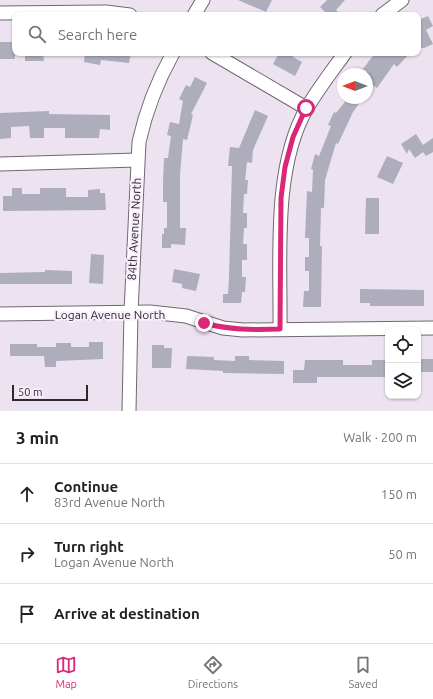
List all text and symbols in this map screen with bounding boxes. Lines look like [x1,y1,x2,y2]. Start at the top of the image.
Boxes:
search box [12,12,421,56]
icon: search [26,23,48,45]
text: Search here [58,26,137,43]
north arrow [337,68,373,104]
route start [297,99,315,117]
street label: 84th Avenue North [125,177,143,281]
street label: Logan Avenue North [55,308,165,321]
route end [195,314,213,332]
map controls [385,327,421,399]
button: locate [385,327,421,363]
button: layers [385,363,421,399]
scale bar [12,383,88,402]
text: 50 m [18,386,42,398]
text: 3 min [16,428,59,447]
text: Walk · 200 m [343,430,417,444]
text: Continue [54,478,118,495]
icon: ahead [16,483,38,505]
text: 150 m [381,487,417,501]
text: 83rd Avenue North [54,495,165,509]
text: Turn right [54,538,124,555]
icon: right [16,543,38,565]
text: 50 m [388,547,417,561]
text: Logan Avenue North [54,555,174,569]
icon: arrive [16,603,38,625]
text: Arrive at destination [54,605,200,622]
tab: Map [55,654,77,690]
tab: Directions [188,654,238,690]
tab: Saved [348,654,378,690]

